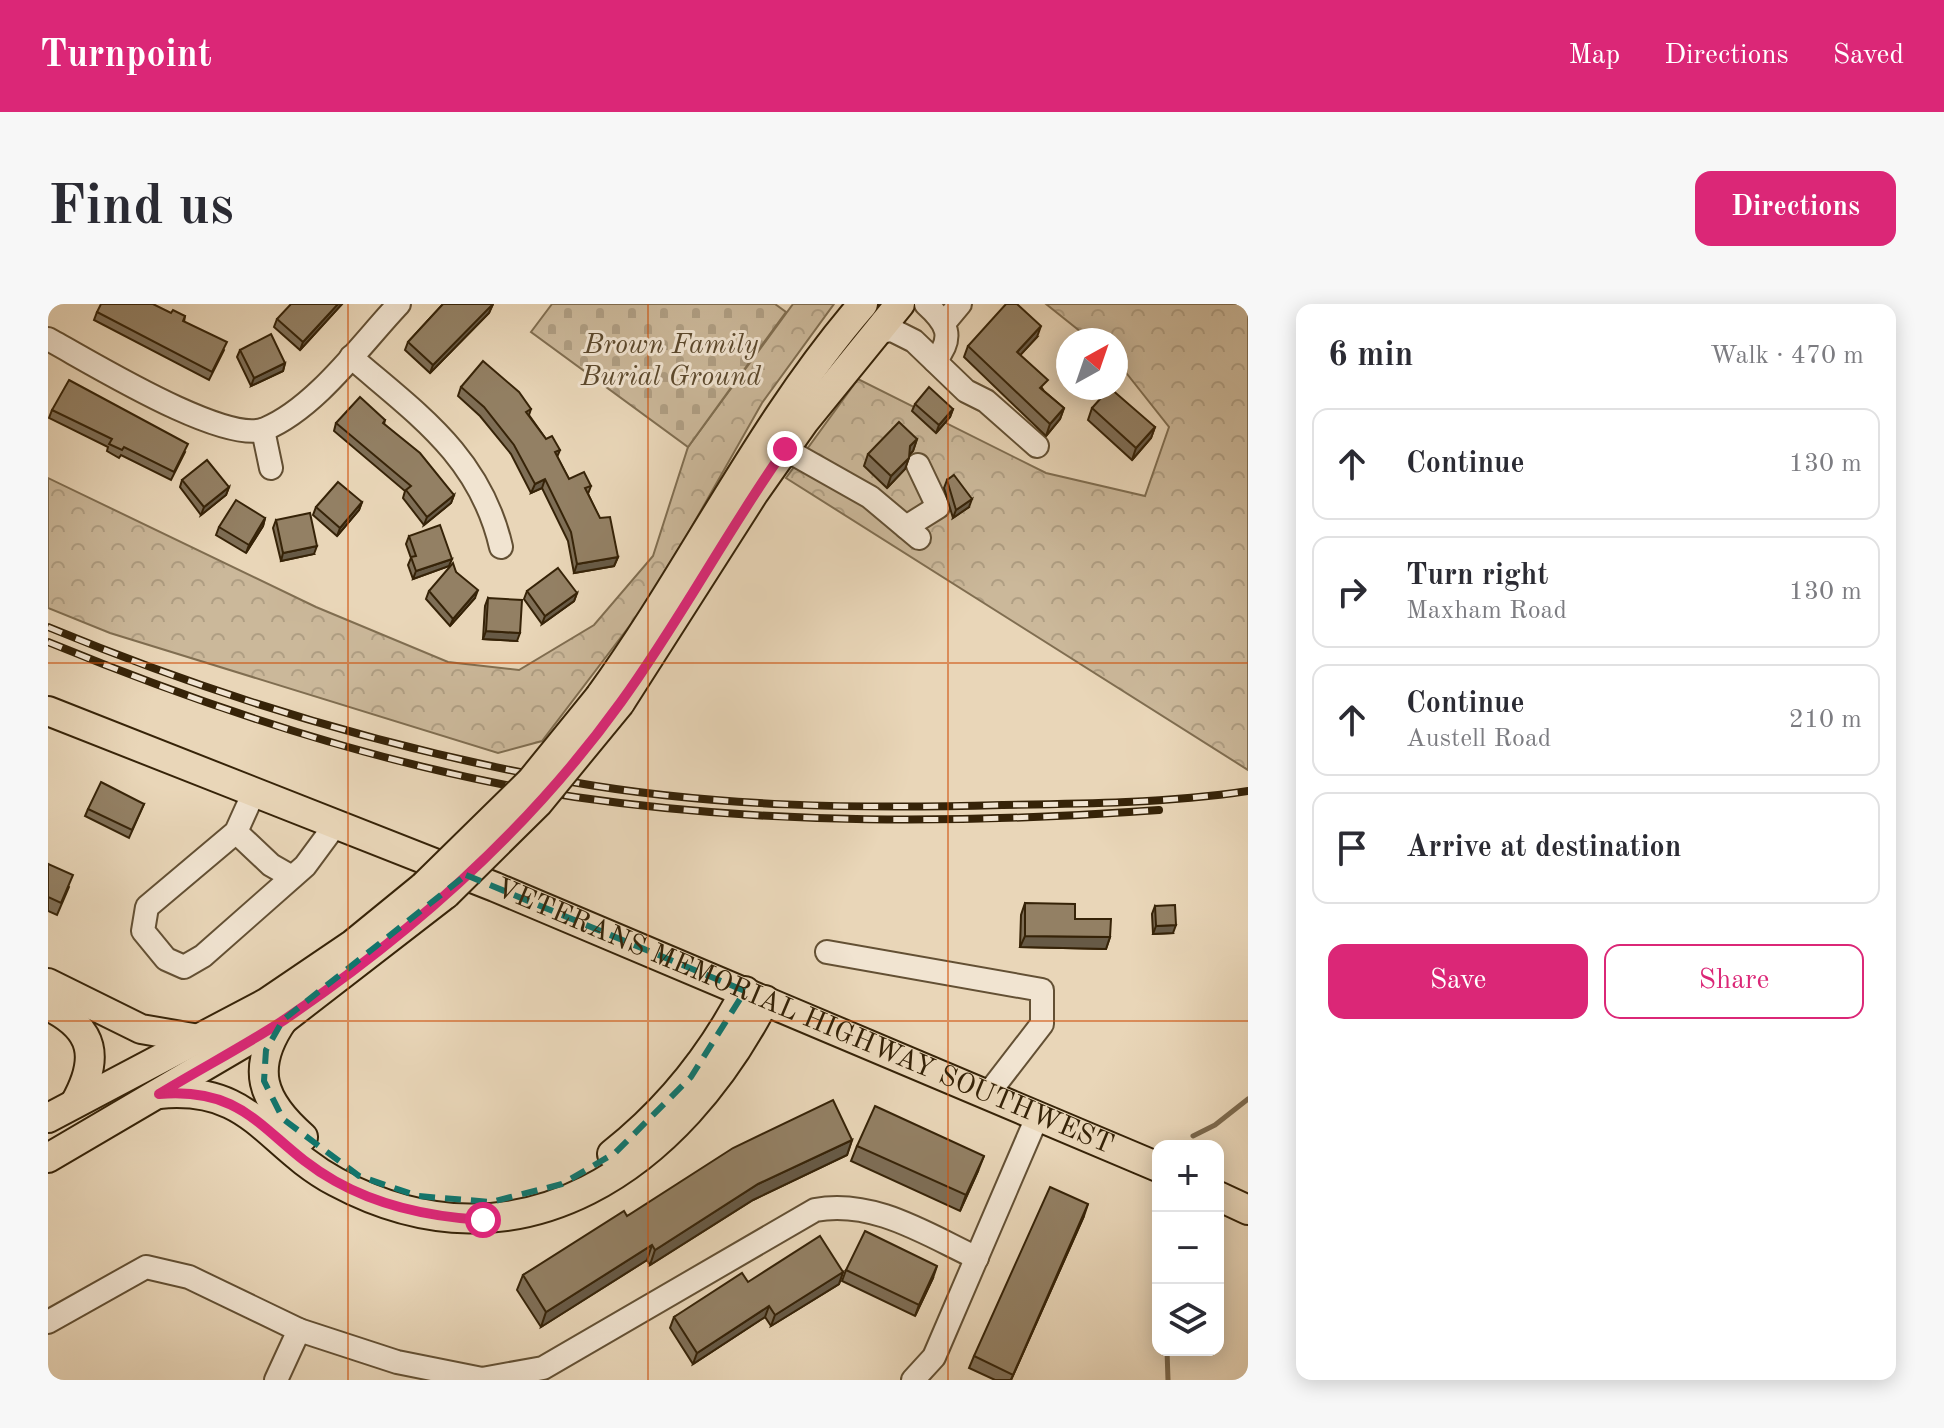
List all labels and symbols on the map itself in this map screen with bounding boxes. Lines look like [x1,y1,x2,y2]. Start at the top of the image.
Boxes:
north arrow [1056,328,1128,400]
park label: Brown Family Burial Ground [580,332,761,392]
route end [767,431,803,467]
street label: VETERANS MEMORIAL HIGHWAY SOUTHWEST [491,875,1117,1160]
route start [465,1202,501,1238]

